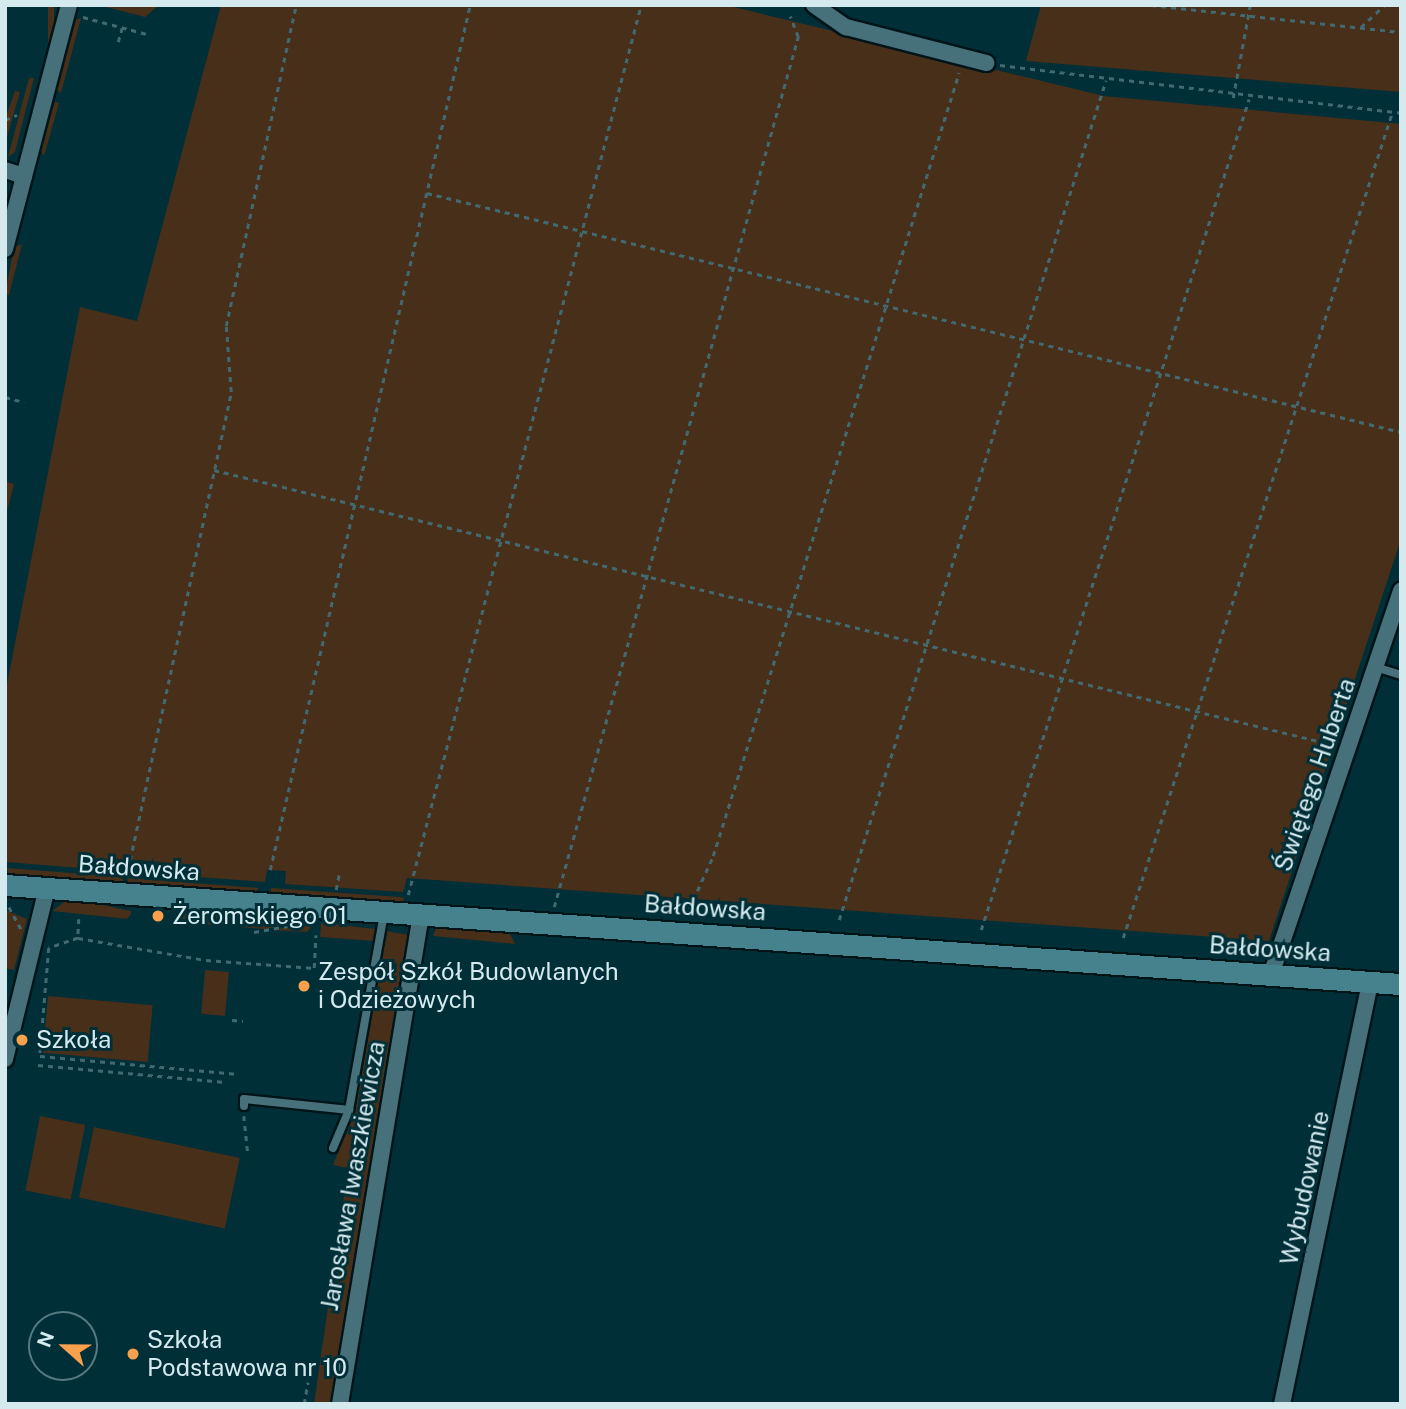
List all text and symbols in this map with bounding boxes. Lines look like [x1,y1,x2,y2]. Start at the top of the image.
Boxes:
street label: Świętego Huberta [1268,675,1362,875]
street label: Bałdowska [77,849,201,887]
street label: Bałdowska [643,889,767,927]
place label: Żeromskiego 01 [172,902,347,930]
marker: Żeromskiego 01 [150,908,166,924]
street label: Bałdowska [1208,930,1332,968]
place label: Zespół Szkół Budowlanych i Odzieżowych [318,958,619,1014]
marker: Zespół Szkół Budowlanych i Odzieżowych [296,978,312,994]
place label: Szkoła [36,1026,111,1054]
marker: Szkoła [14,1032,30,1048]
street label: Jarosława Iwaszkiewicza [315,1039,391,1313]
street label: Wybudowanie [1275,1108,1335,1268]
north arrow [28,1311,98,1381]
place label: Szkoła Podstawowa nr 10 [147,1326,347,1382]
text: N [32,1328,58,1350]
marker: Szkoła Podstawowa nr 10 [125,1346,141,1362]

